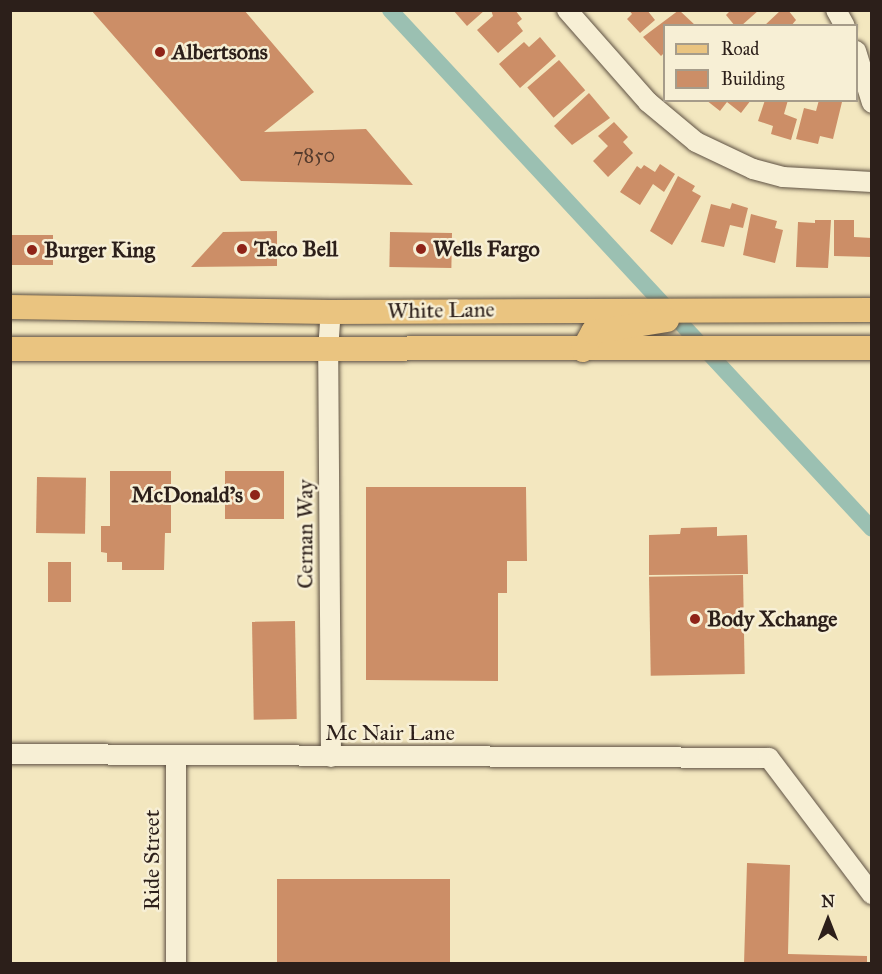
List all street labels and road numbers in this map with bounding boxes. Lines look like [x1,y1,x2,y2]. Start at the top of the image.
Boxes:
street label: White Lane [387,296,495,324]
street label: Cernan Way [292,479,318,589]
street label: Mc Nair Lane [325,720,455,746]
street label: Ride Street [139,809,165,911]

